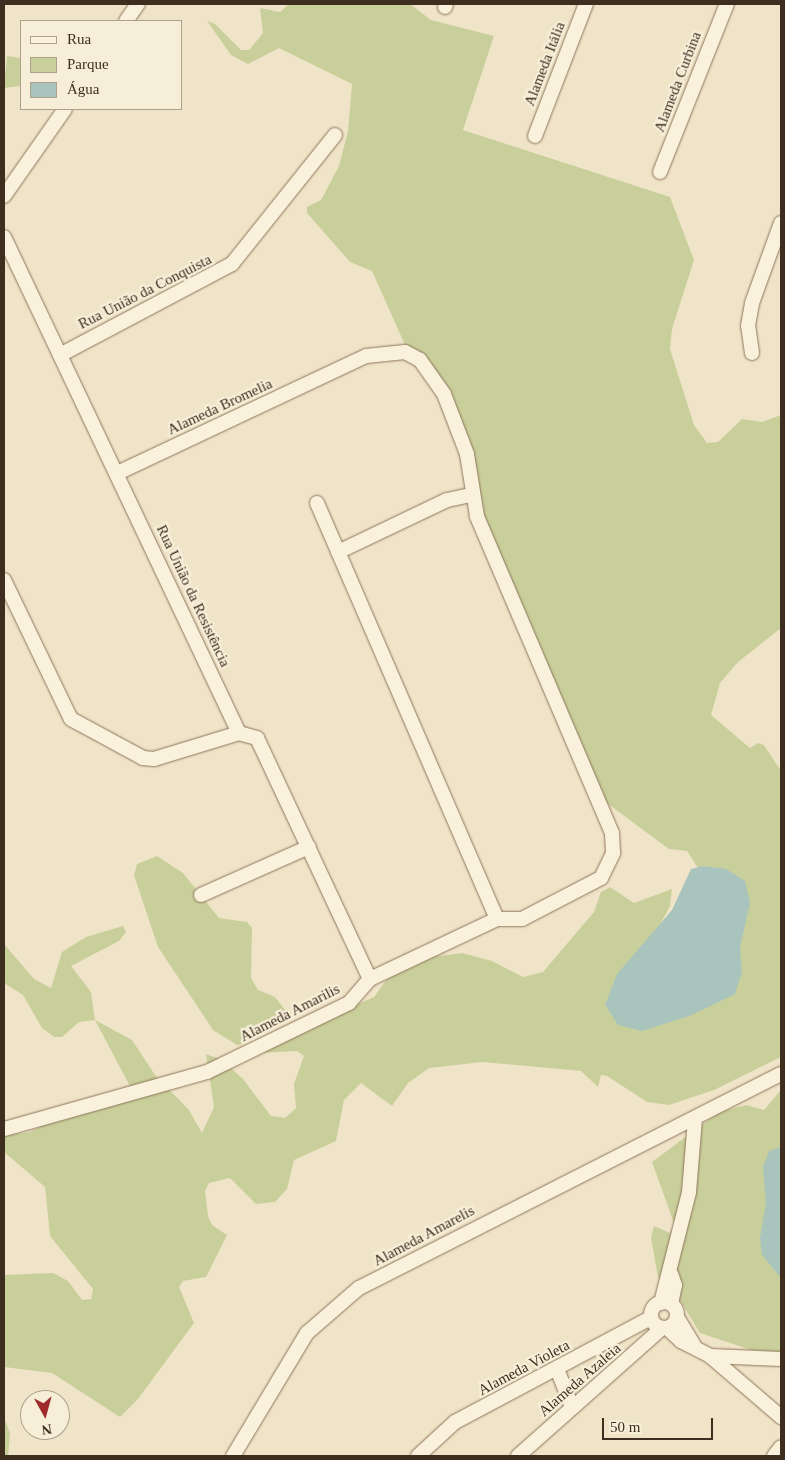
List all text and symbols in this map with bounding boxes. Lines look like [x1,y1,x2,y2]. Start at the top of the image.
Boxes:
street label: Alameda Itália [521,19,569,109]
legend [20,20,182,110]
street label: Alameda Curbina [651,29,705,135]
text: Rua [67,31,91,47]
text: Parque [67,56,109,72]
text: Água [67,81,100,97]
street label: Rua União da Conquista [75,251,215,333]
street label: Alameda Bromelia [165,375,275,439]
street label: Rua União da Resistência [152,522,234,670]
street label: Alameda Amarilis [237,980,343,1046]
street label: Alameda Amarelis [370,1202,478,1270]
street label: Alameda Violeta [475,1336,573,1400]
street label: Alameda Azaleia [535,1339,625,1421]
north arrow [20,1390,70,1440]
scale bar [605,1408,716,1440]
text: 50 m [610,1419,640,1435]
text: N [41,1421,53,1437]

